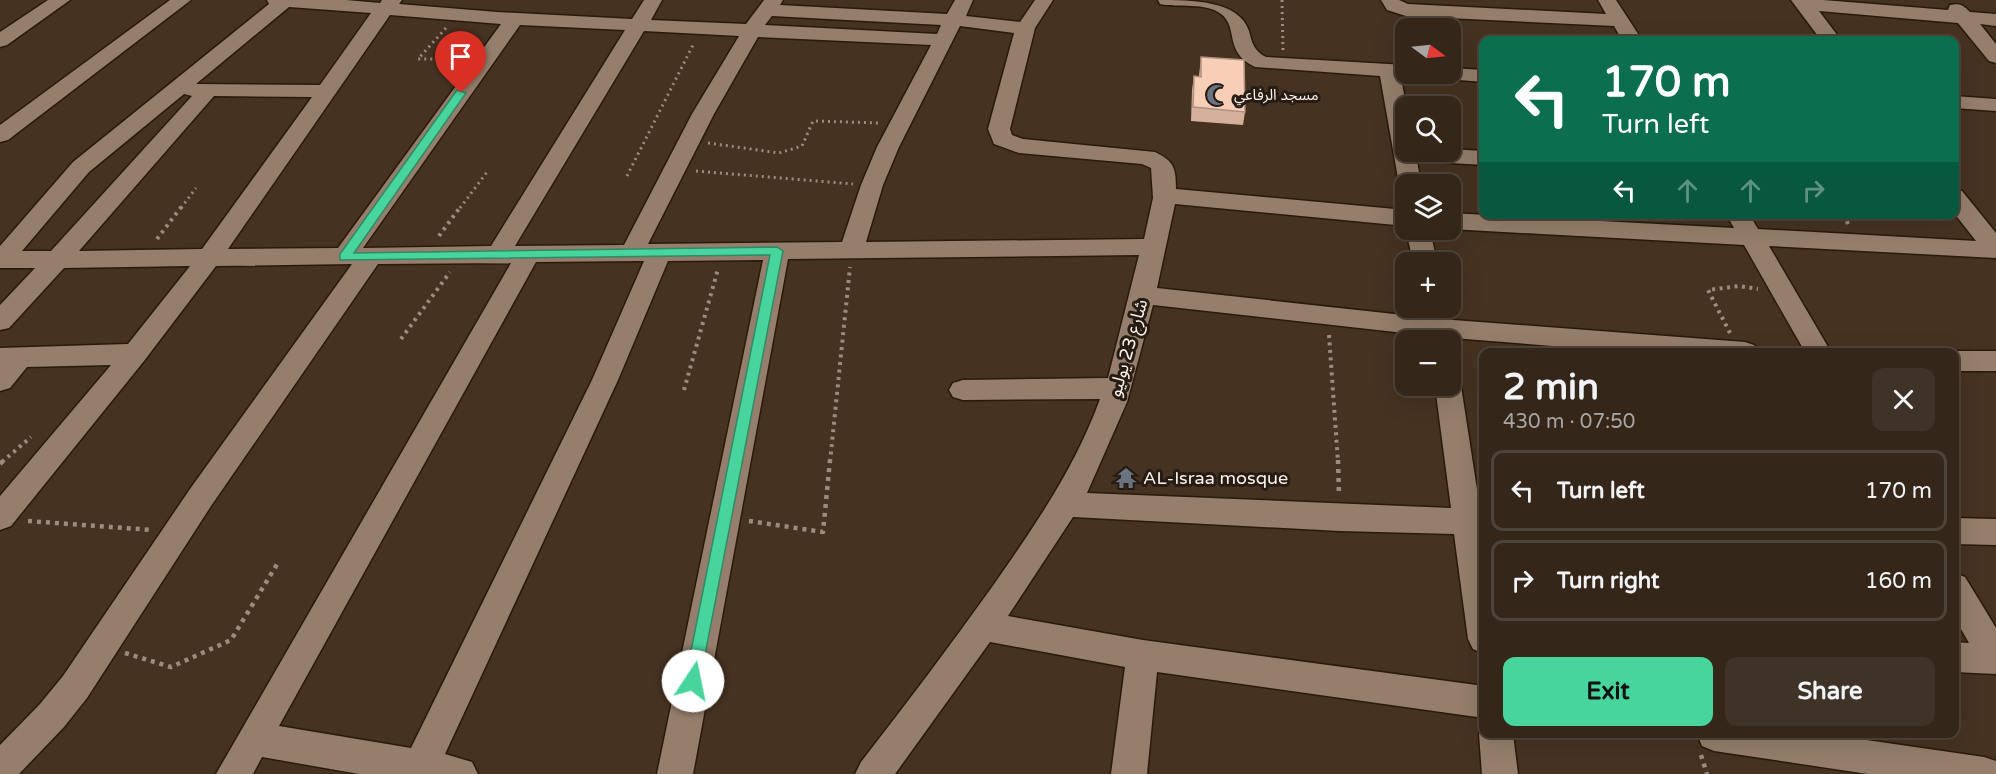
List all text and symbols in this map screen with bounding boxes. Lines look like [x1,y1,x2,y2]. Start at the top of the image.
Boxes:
north arrow [1395,18,1461,84]
map controls [1395,18,1461,396]
pin [435,31,486,93]
icon: arrive [444,40,477,73]
text: 170 m [1602,57,1731,108]
icon: left [1503,60,1581,138]
mosque icon: مسجد الرفاعي [1205,83,1229,107]
place label: مسجد الرفاعي [1234,86,1319,106]
button: search [1395,96,1461,162]
text: Turn left [1602,108,1709,141]
button: layers [1395,174,1461,240]
icon: left [1608,174,1641,207]
icon: ahead [1671,174,1704,207]
icon: ahead [1734,174,1767,207]
icon: right [1797,174,1830,207]
button: + [1395,252,1461,318]
street label: شارع 23 يوليو [1104,297,1155,400]
button: − [1395,330,1461,396]
text: 2 min [1503,366,1599,409]
button: close [1872,368,1935,431]
text: 430 m · 07:50 [1503,410,1635,434]
temple icon: AL-Israa mosque [1114,466,1138,490]
place label: AL-Israa mosque [1143,467,1288,489]
icon: left [1506,474,1539,507]
text: Turn left [1557,478,1645,504]
text: 170 m [1865,478,1932,504]
icon: right [1506,564,1539,597]
text: Turn right [1557,568,1659,594]
text: 160 m [1865,568,1932,594]
position arrow [661,649,725,713]
button: Exit [1503,657,1713,726]
button: Share [1725,657,1935,726]

